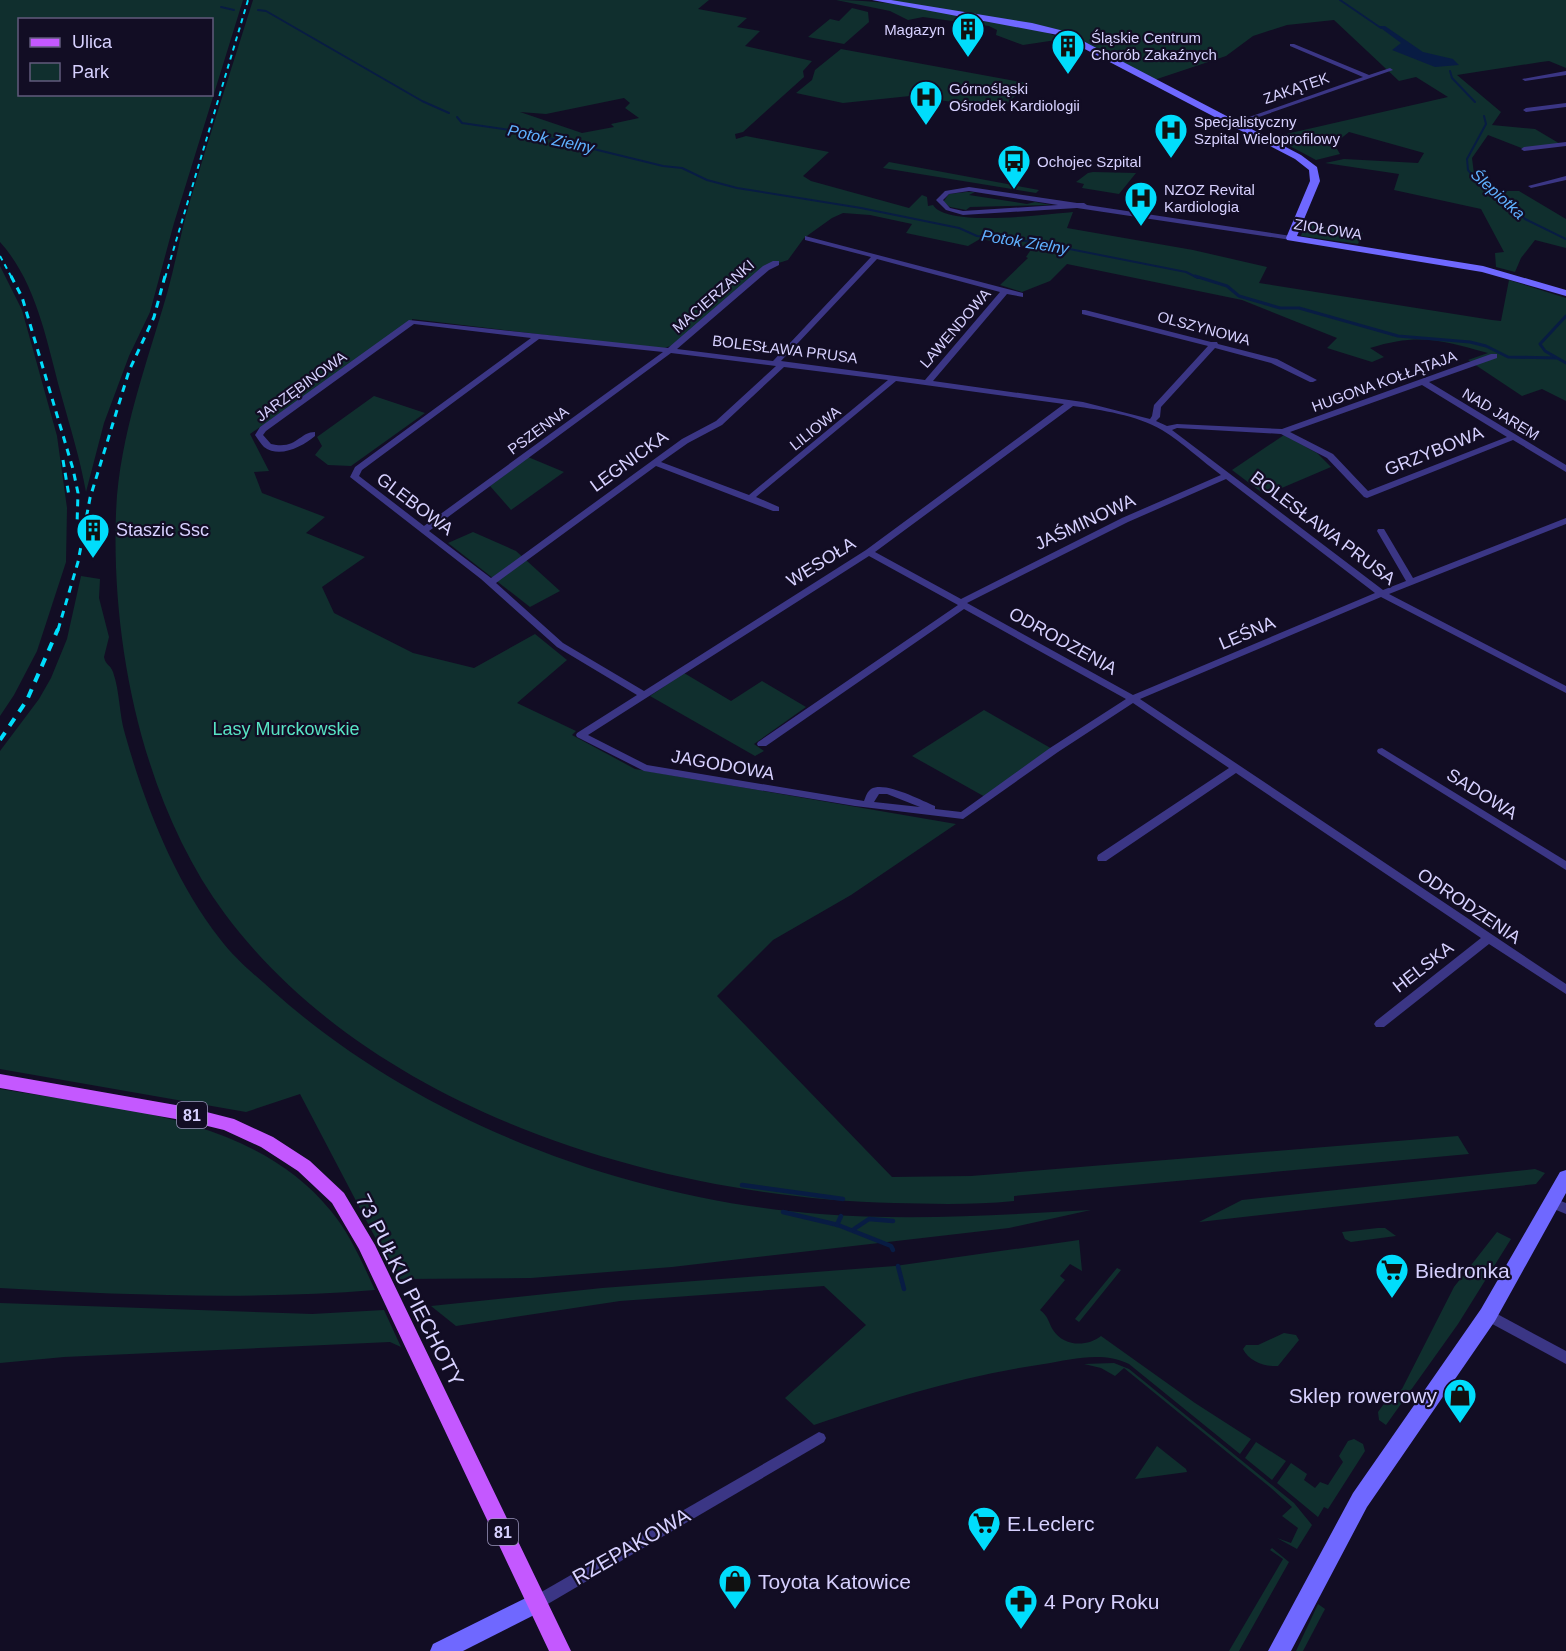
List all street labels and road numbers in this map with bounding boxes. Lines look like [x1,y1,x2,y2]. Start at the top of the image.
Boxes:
street label: ZAKĄTEK [1261,69,1331,107]
street label: ZIOŁOWA [1293,215,1363,243]
street label: MACIERZANKI [669,256,757,336]
street label: LAWENDOWA [916,285,994,371]
street label: OLSZYNOWA [1156,307,1252,349]
street label: BOLESŁAWA PRUSA [711,332,859,366]
street label: JARZĘBINOWA [252,347,350,425]
street label: HUGONA KOŁŁĄTAJA [1309,347,1459,415]
street label: NAD JAREM [1459,384,1543,444]
street label: PSZENNA [504,402,572,458]
street label: LILIOWA [786,402,844,454]
street label: GRZYBOWA [1382,422,1486,480]
street label: LEGNICKA [586,426,672,496]
street label: BOLESŁAWA PRUSA [1247,467,1399,589]
street label: GLEBOWA [373,469,457,539]
street label: JAŚMINOWA [1031,489,1138,554]
street label: WESOŁA [783,533,859,591]
street label: ODRODZENIA [1006,603,1120,679]
street label: LEŚNA [1216,611,1278,654]
street label: JAGODOWA [670,746,776,784]
street label: SADOWA [1443,764,1521,824]
street label: ODRODZENIA [1414,864,1524,948]
street label: HELSKA [1389,937,1457,997]
road number: 81 [177,1102,207,1128]
street label: 73 PUŁKU PIECHOTY [352,1190,468,1390]
street label: RZEPAKOWA [568,1503,694,1589]
road number: 81 [488,1519,518,1545]

